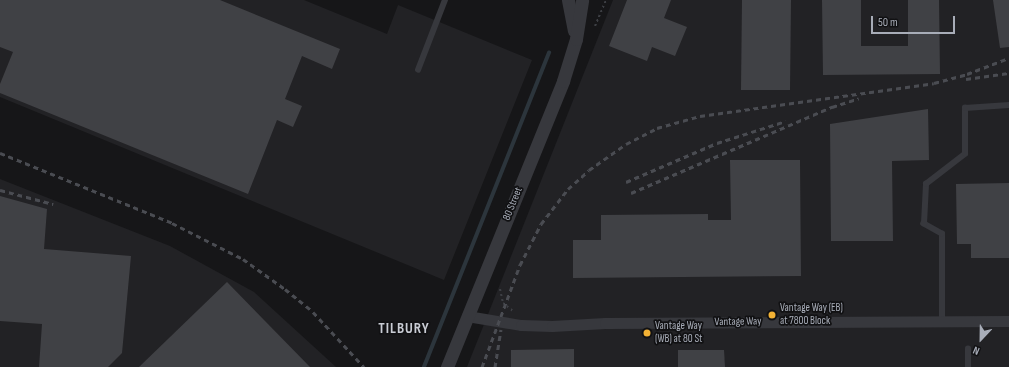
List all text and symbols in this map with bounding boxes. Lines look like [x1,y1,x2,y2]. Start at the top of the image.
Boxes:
scale bar [873,8,957,34]
text: 50 m [878,15,898,30]
street label: 80 Street [500,185,526,223]
place label: Vantage Way (EB) at 7800 Block [780,302,843,328]
marker: Vantage Way (EB) at 7800 Block [767,310,777,320]
street label: Vantage Way [714,315,762,329]
north arrow [961,319,1001,359]
district label: TILBURY [378,320,430,338]
place label: Vantage Way (WB) at 80 St [655,320,702,346]
marker: Vantage Way (WB) at 80 St [642,328,652,338]
text: N [971,343,981,358]

